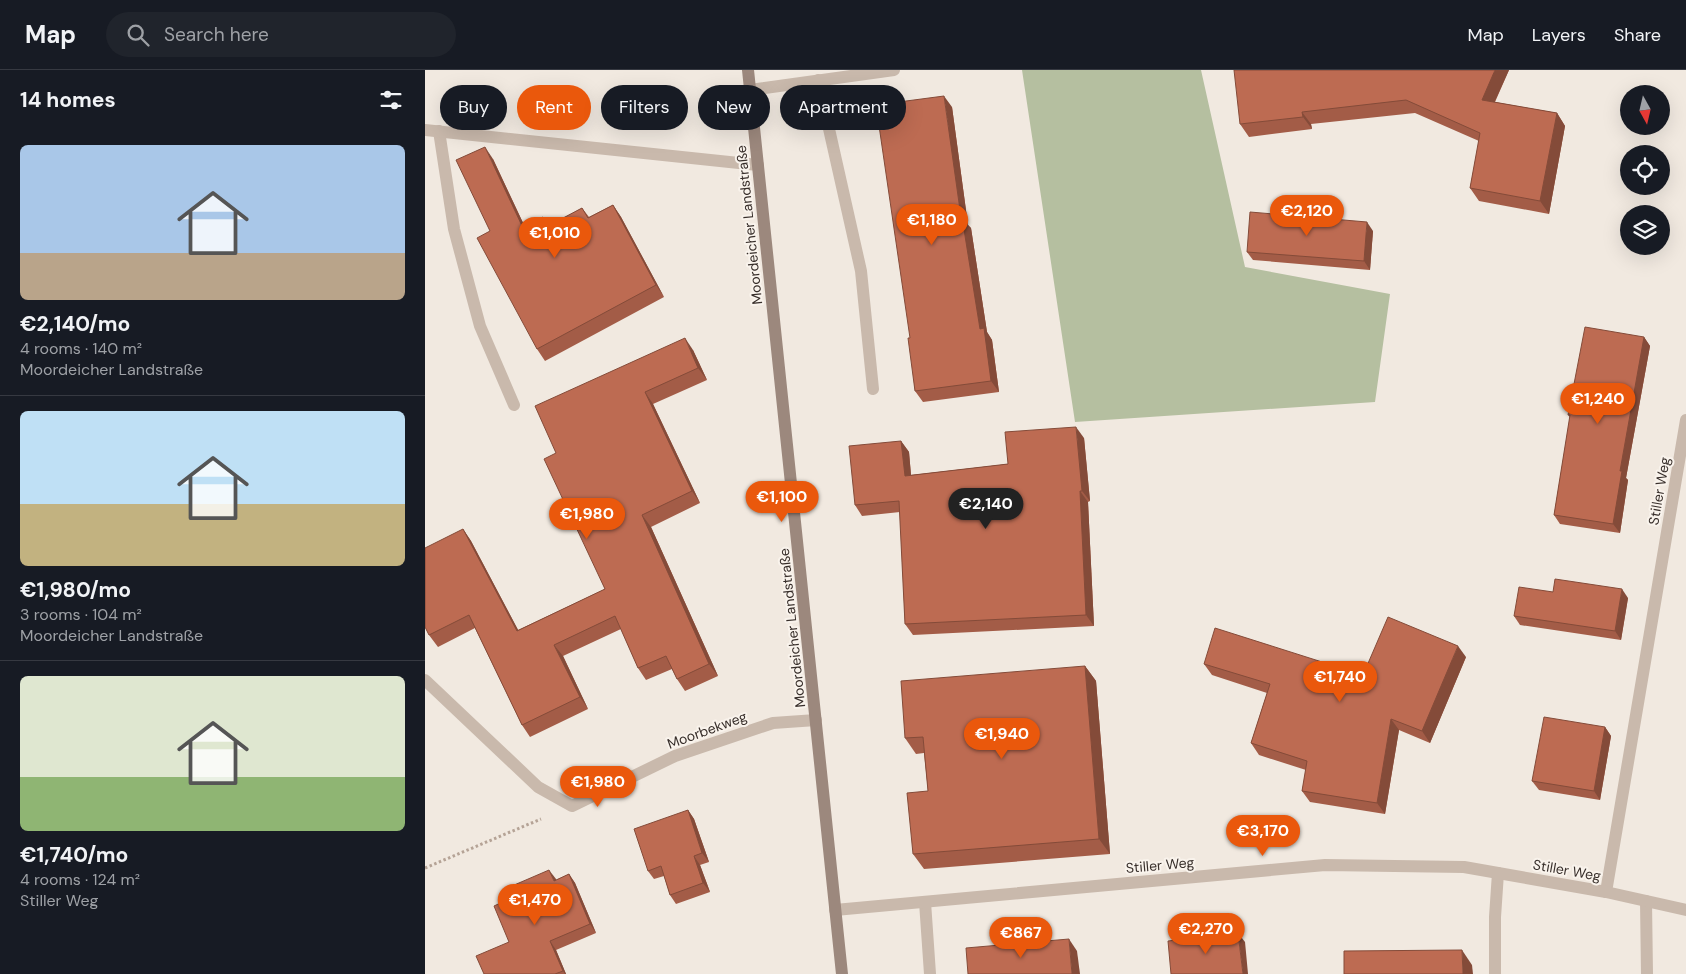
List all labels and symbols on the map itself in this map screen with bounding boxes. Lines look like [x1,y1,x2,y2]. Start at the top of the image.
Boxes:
north arrow [1620,85,1670,135]
street label: Moordeicher Landstraße [732,144,766,306]
pin: €2,120 [1266,194,1348,237]
pin: €1,180 [891,204,973,246]
pin: €1,010 [514,216,596,259]
pin: €1,240 [1557,382,1639,425]
street label: Stiller Weg [1644,455,1674,526]
pin: €1,100 [741,480,823,523]
pin: €2,140 [945,488,1027,530]
pin: €1,980 [546,498,628,540]
street label: Moordeicher Landstraße [775,547,809,709]
pin: €1,740 [1299,660,1381,703]
street label: Moorbekweg [665,707,749,753]
pin: €1,940 [961,718,1043,760]
pin: €1,980 [557,766,639,808]
pin: €3,170 [1222,814,1304,857]
street label: Stiller Weg [1125,853,1195,877]
street label: Stiller Weg [1532,855,1603,885]
pin: €1,470 [494,884,576,926]
pin: €2,270 [1165,912,1247,955]
pin: €867 [991,916,1051,959]

